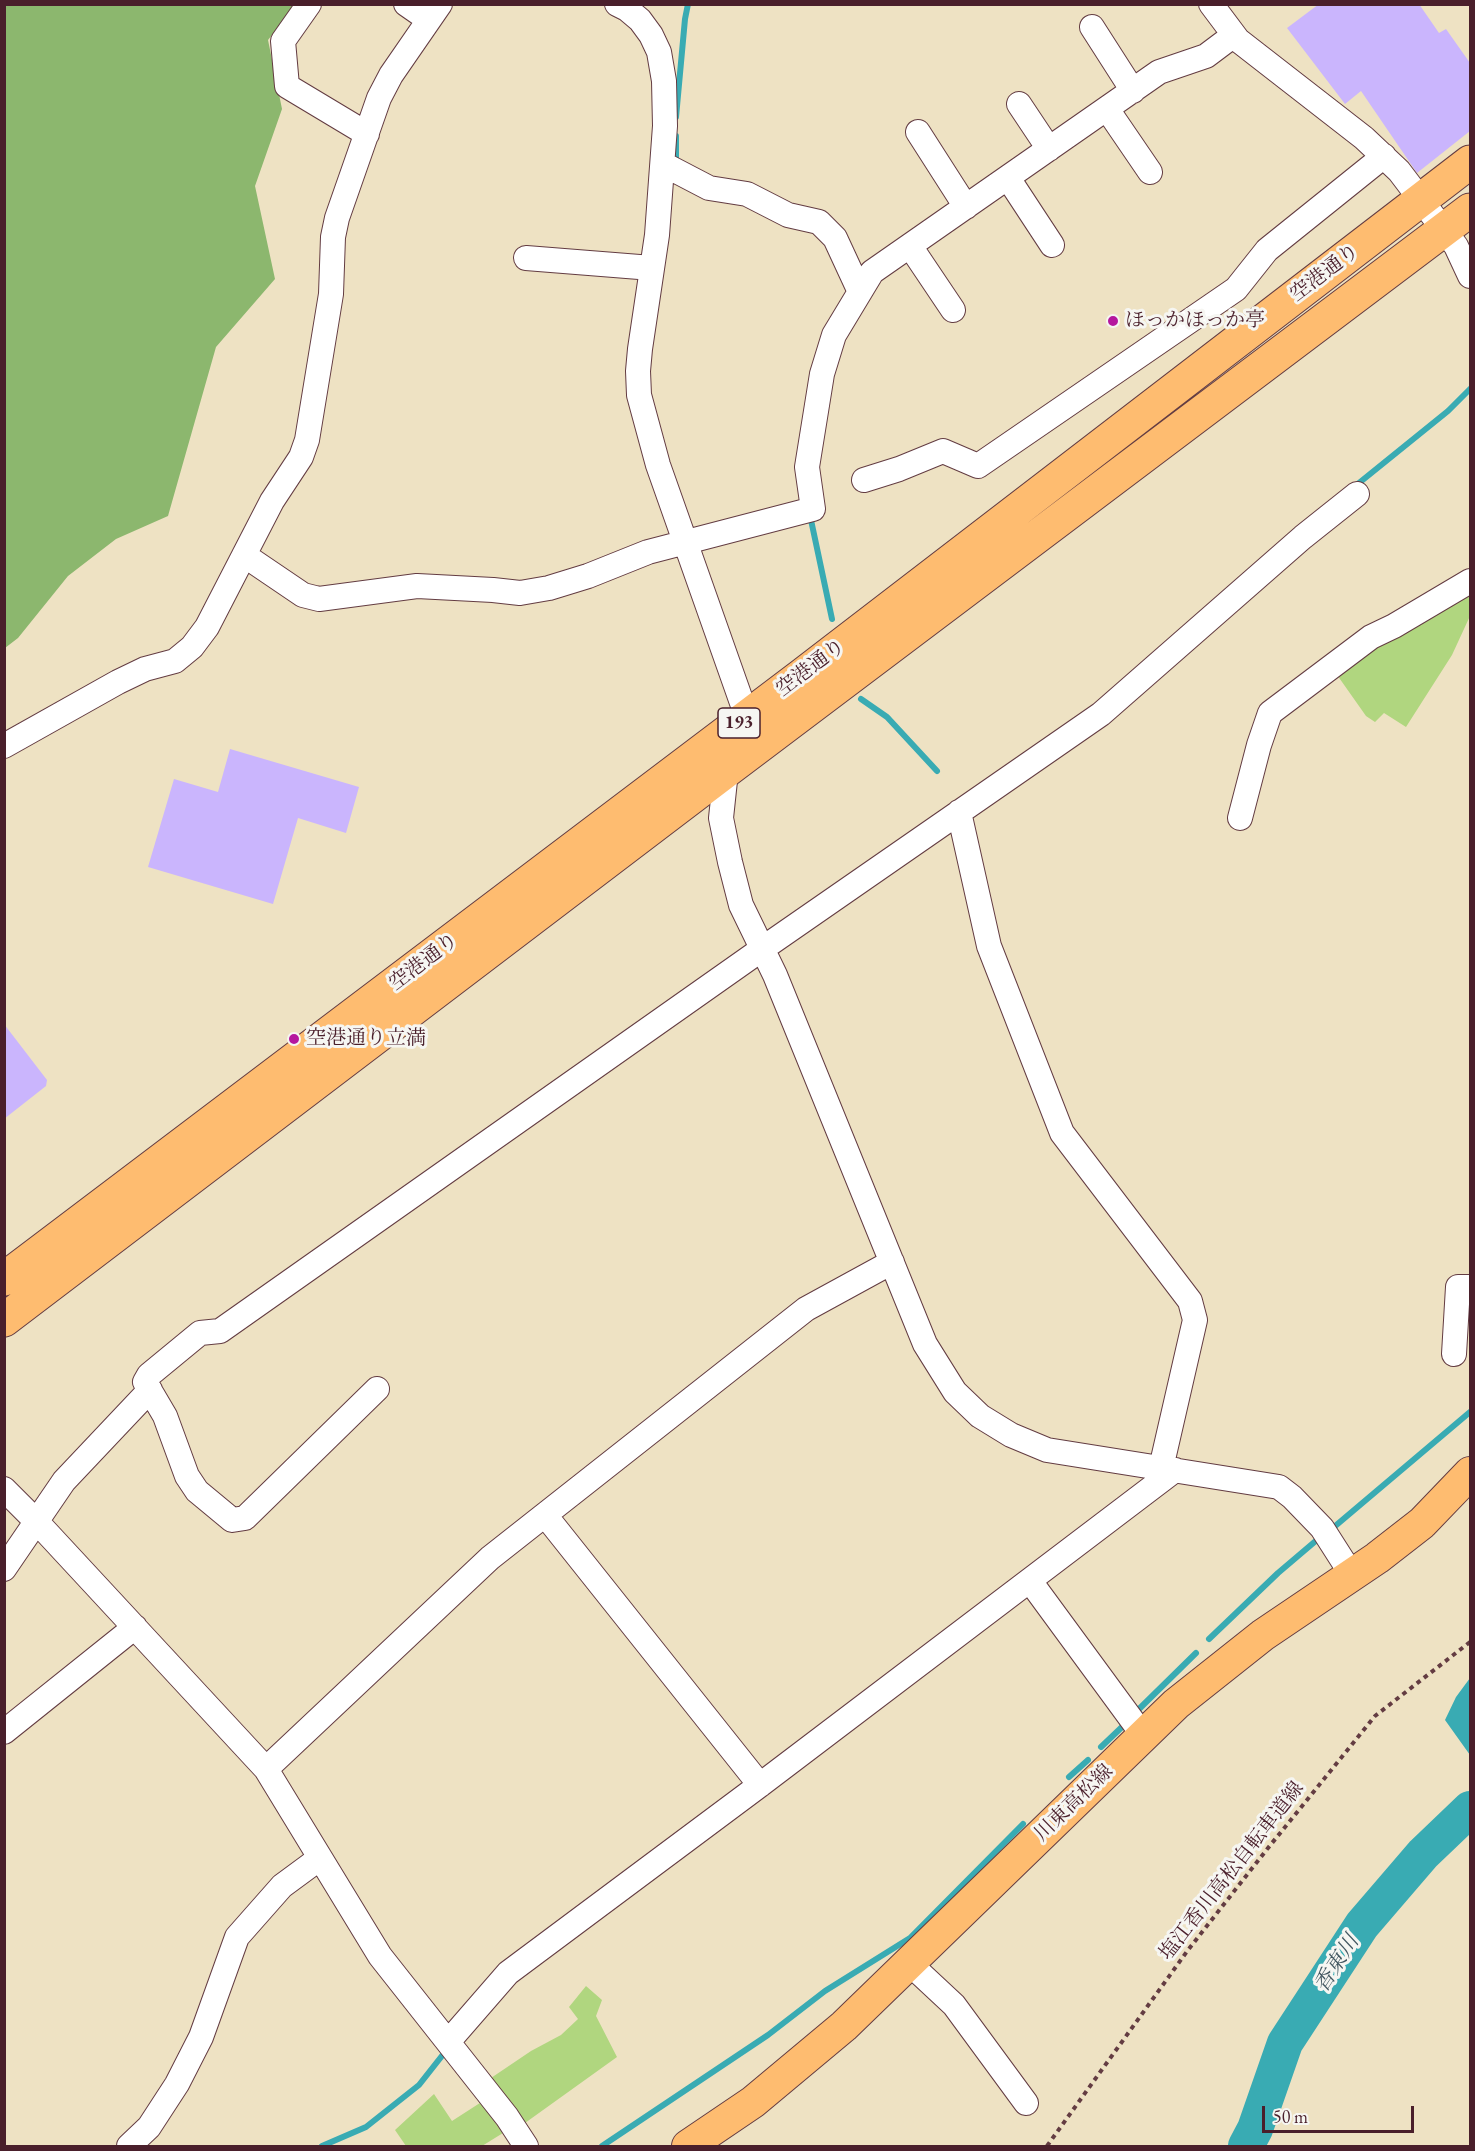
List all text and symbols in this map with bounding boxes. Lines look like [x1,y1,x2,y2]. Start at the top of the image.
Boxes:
street label: 空港通り [1286,239,1364,307]
place label: ほっかほっか亭 [1125,309,1265,333]
marker: ほっかほっか亭 [1106,314,1120,328]
street label: 空港通り [772,634,850,702]
road number: 193 [718,708,760,738]
street label: 空港通り [385,928,463,996]
place label: 空港通り立満 [306,1027,426,1051]
marker: 空港通り立満 [287,1032,301,1046]
street label: 川東高松線 [1030,1760,1118,1846]
street label: 塩江香川高松自転車道線 [1155,1777,1309,1965]
water label: 香東川 [1309,1931,1365,1997]
scale bar [1265,2094,1416,2132]
text: 50 m [1273,2105,1308,2128]

